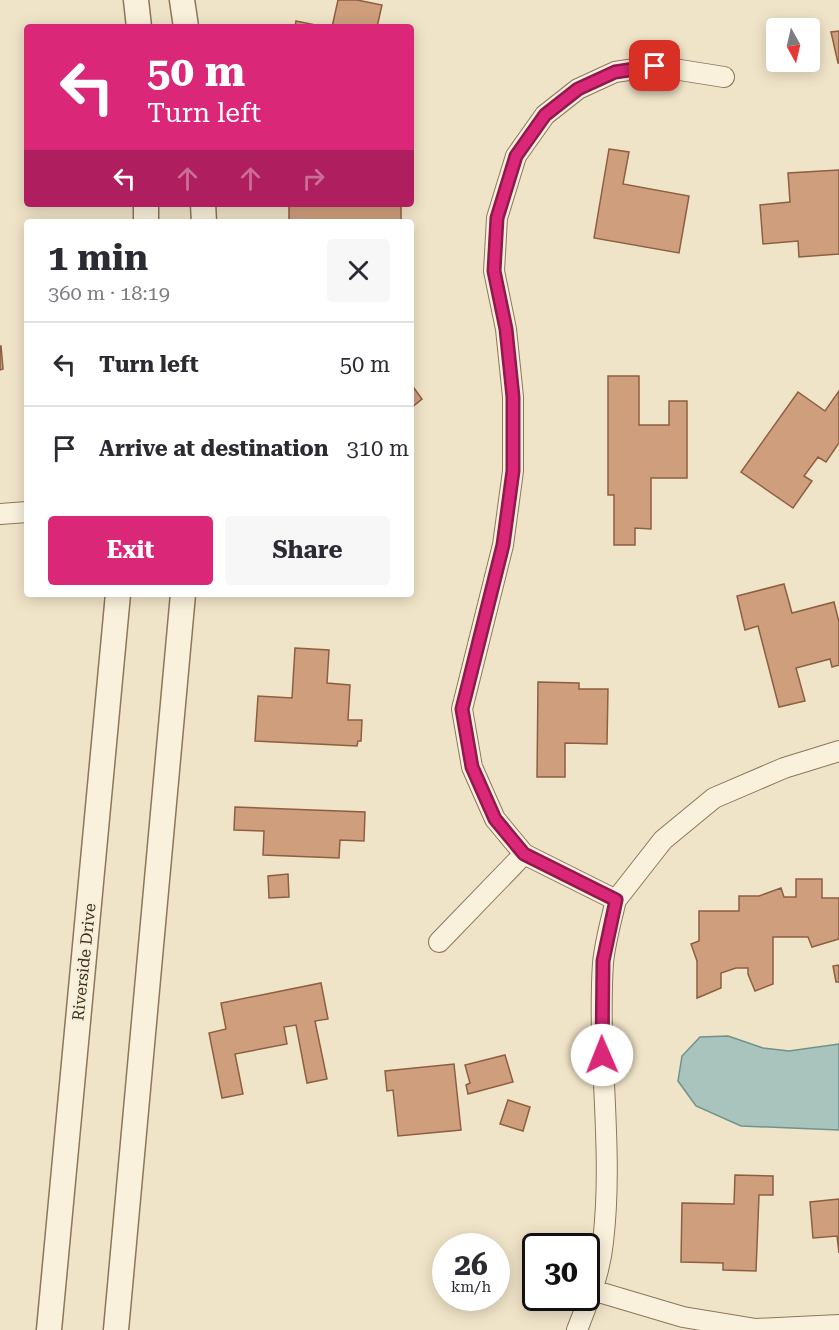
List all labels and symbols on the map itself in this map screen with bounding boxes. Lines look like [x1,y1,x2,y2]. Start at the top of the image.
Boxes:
north arrow [766,18,820,72]
pin [629,40,680,91]
street label: Riverside Drive [68,902,100,1022]
position arrow [570,1023,634,1087]
speed limit sign: 30 [522,1233,600,1311]

